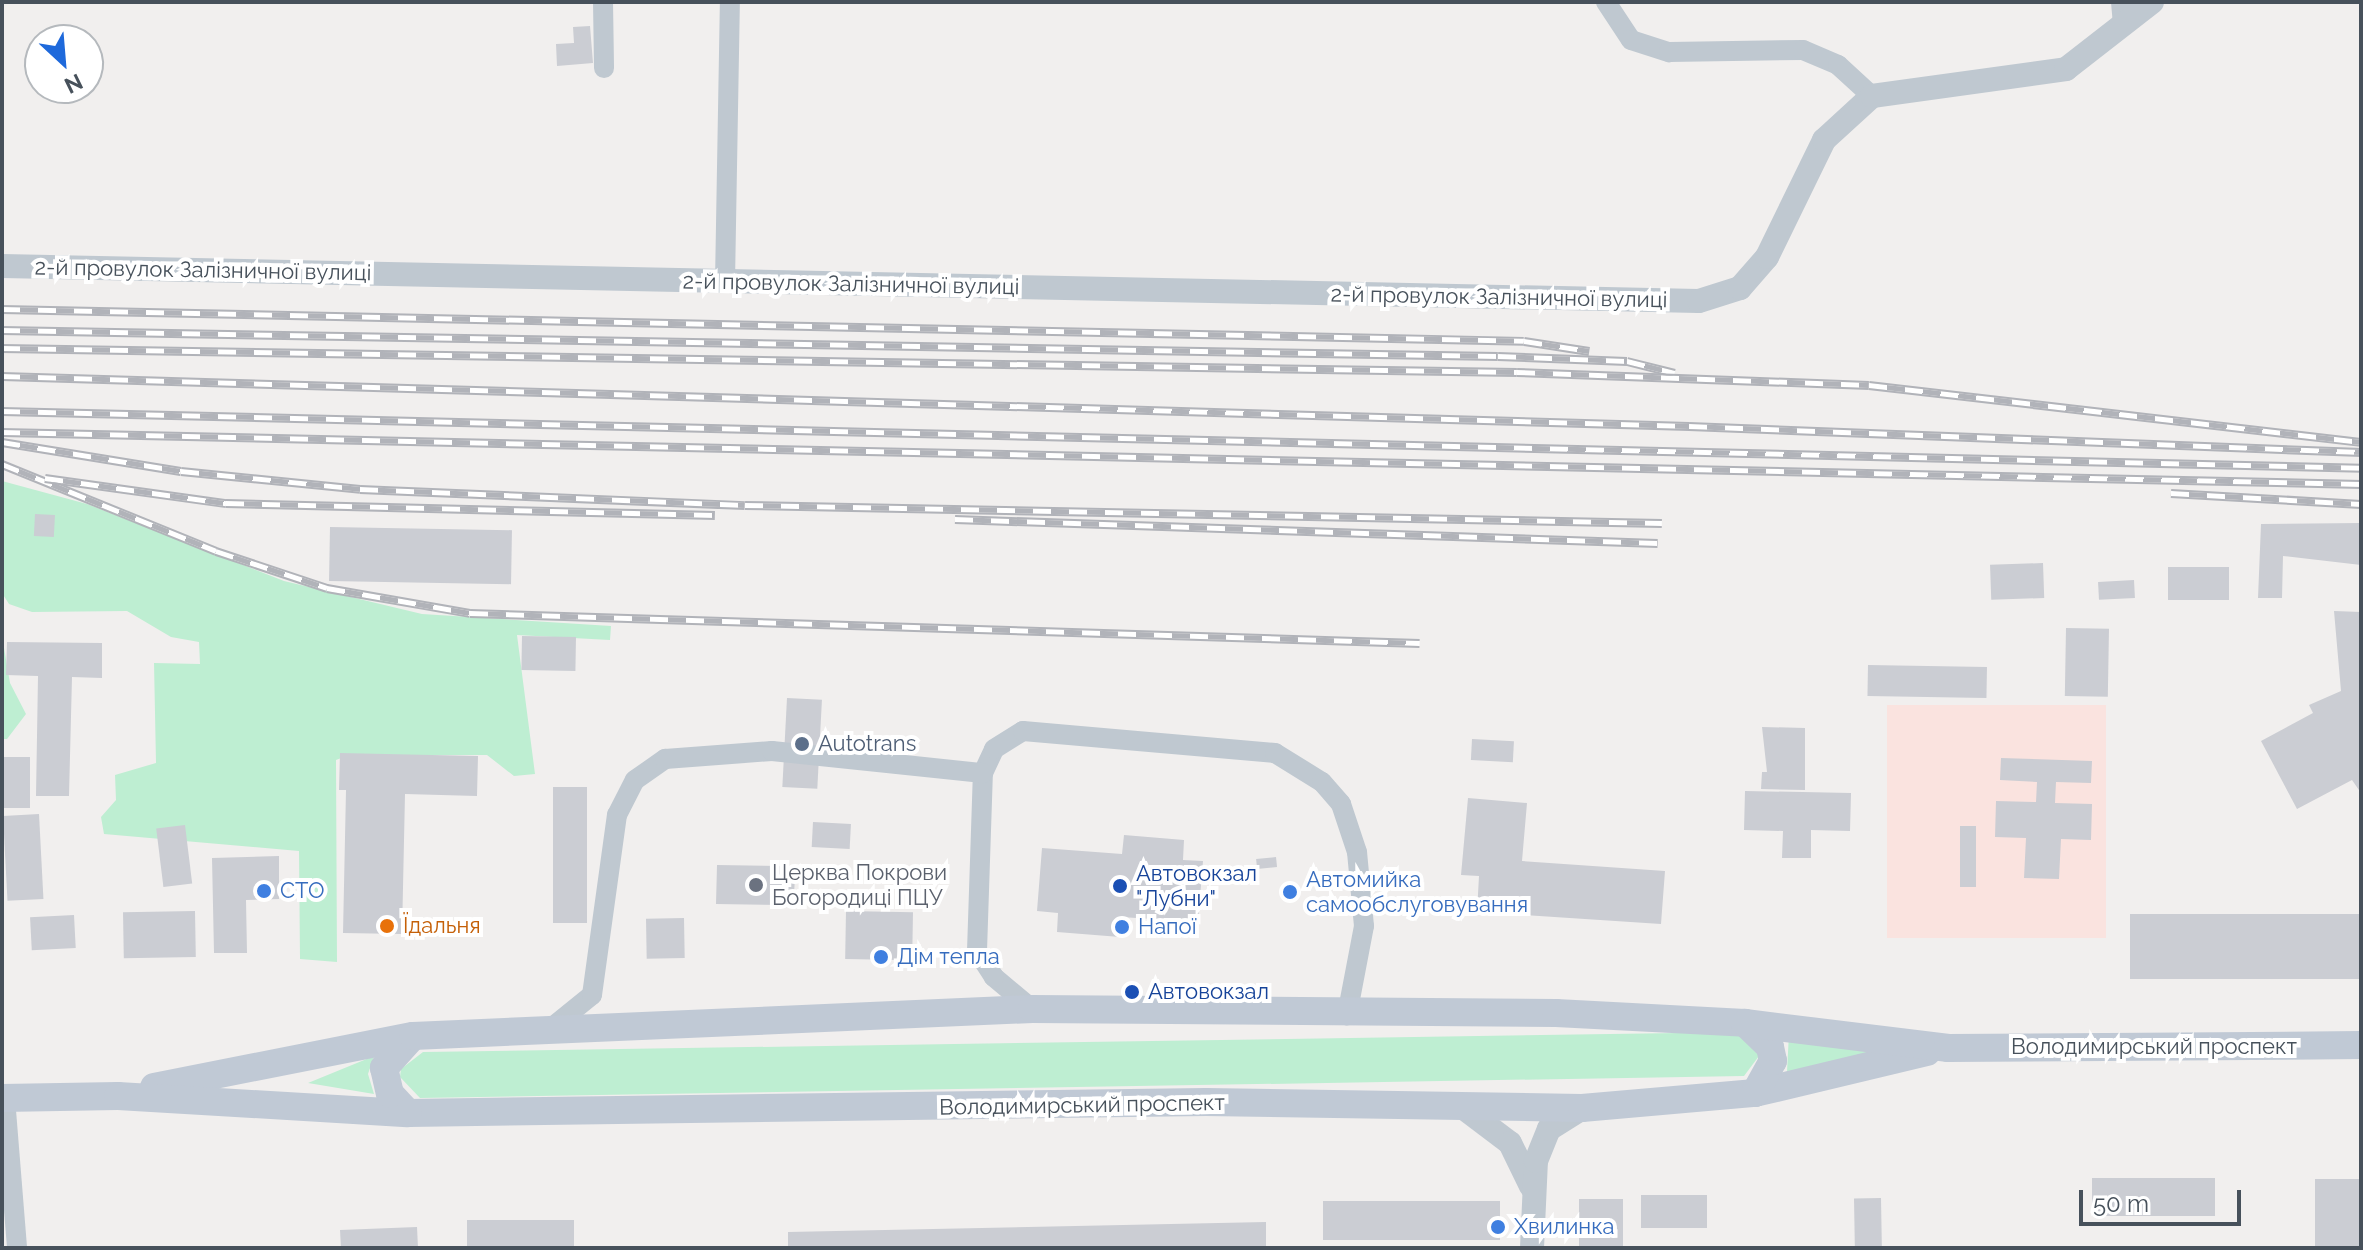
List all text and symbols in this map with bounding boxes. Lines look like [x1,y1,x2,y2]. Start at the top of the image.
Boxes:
north arrow [24,24,104,104]
text: N [60,68,87,99]
street label: 2-й провулок Залізничної вулиці [34,254,372,286]
street label: 2-й провулок Залізничної вулиці [682,268,1020,300]
street label: 2-й провулок Залізничної вулиці [1330,281,1668,313]
place label: Autotrans [818,731,916,757]
marker: Autotrans [793,735,811,753]
place label: Церква Покрови Богородиці ПЦУ [772,859,947,910]
place label: Автовокзал "Лубни" [1136,860,1257,912]
place label: Автомийка самообслуговування [1306,866,1528,918]
marker: Церква Покрови Богородиці ПЦУ [747,876,765,894]
marker: Автовокзал "Лубни" [1111,877,1129,895]
place label: СТО [280,878,324,904]
marker: СТО [255,882,273,900]
marker: Автомийка самообслуговування [1281,883,1299,901]
place label: Їдальня [403,913,481,939]
place label: Напої [1138,914,1196,940]
marker: Їдальня [378,917,396,935]
marker: Напої [1113,918,1131,936]
place label: Дім тепла [897,944,1000,970]
marker: Дім тепла [872,948,890,966]
place label: Автовокзал [1148,979,1269,1005]
marker: Автовокзал [1123,983,1141,1001]
street label: Володимирський проспект [2011,1034,2297,1060]
street label: Володимирський проспект [939,1089,1225,1121]
scale bar [2083,1174,2245,1224]
text: 50 m [2093,1189,2149,1218]
place label: Хвилинка [1514,1214,1615,1240]
marker: Хвилинка [1489,1218,1507,1236]

